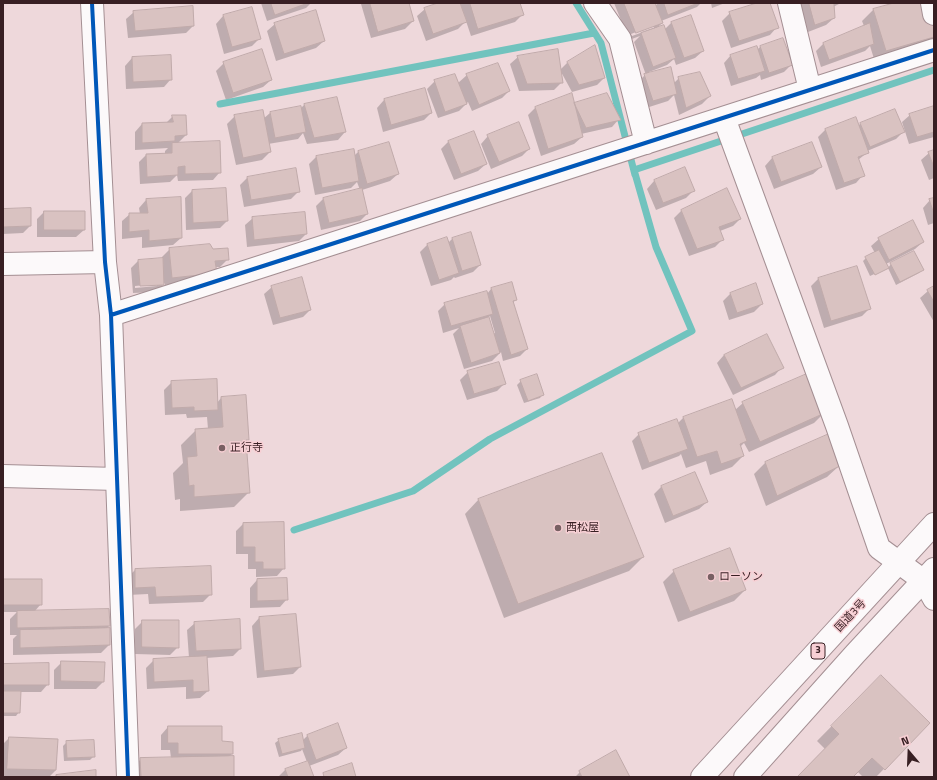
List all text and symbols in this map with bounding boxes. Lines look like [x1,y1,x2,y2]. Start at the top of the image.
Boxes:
place label: 正行寺 [230,441,263,455]
marker: 正行寺 [217,443,227,453]
place label: 西松屋 [566,521,599,535]
marker: 西松屋 [553,523,563,533]
place label: ローソン [719,570,763,584]
marker: ローソン [706,572,716,582]
street label: 国道3号 [833,597,869,635]
road number: 3 [811,643,825,659]
north arrow [889,732,929,772]
text: N [899,732,911,749]

